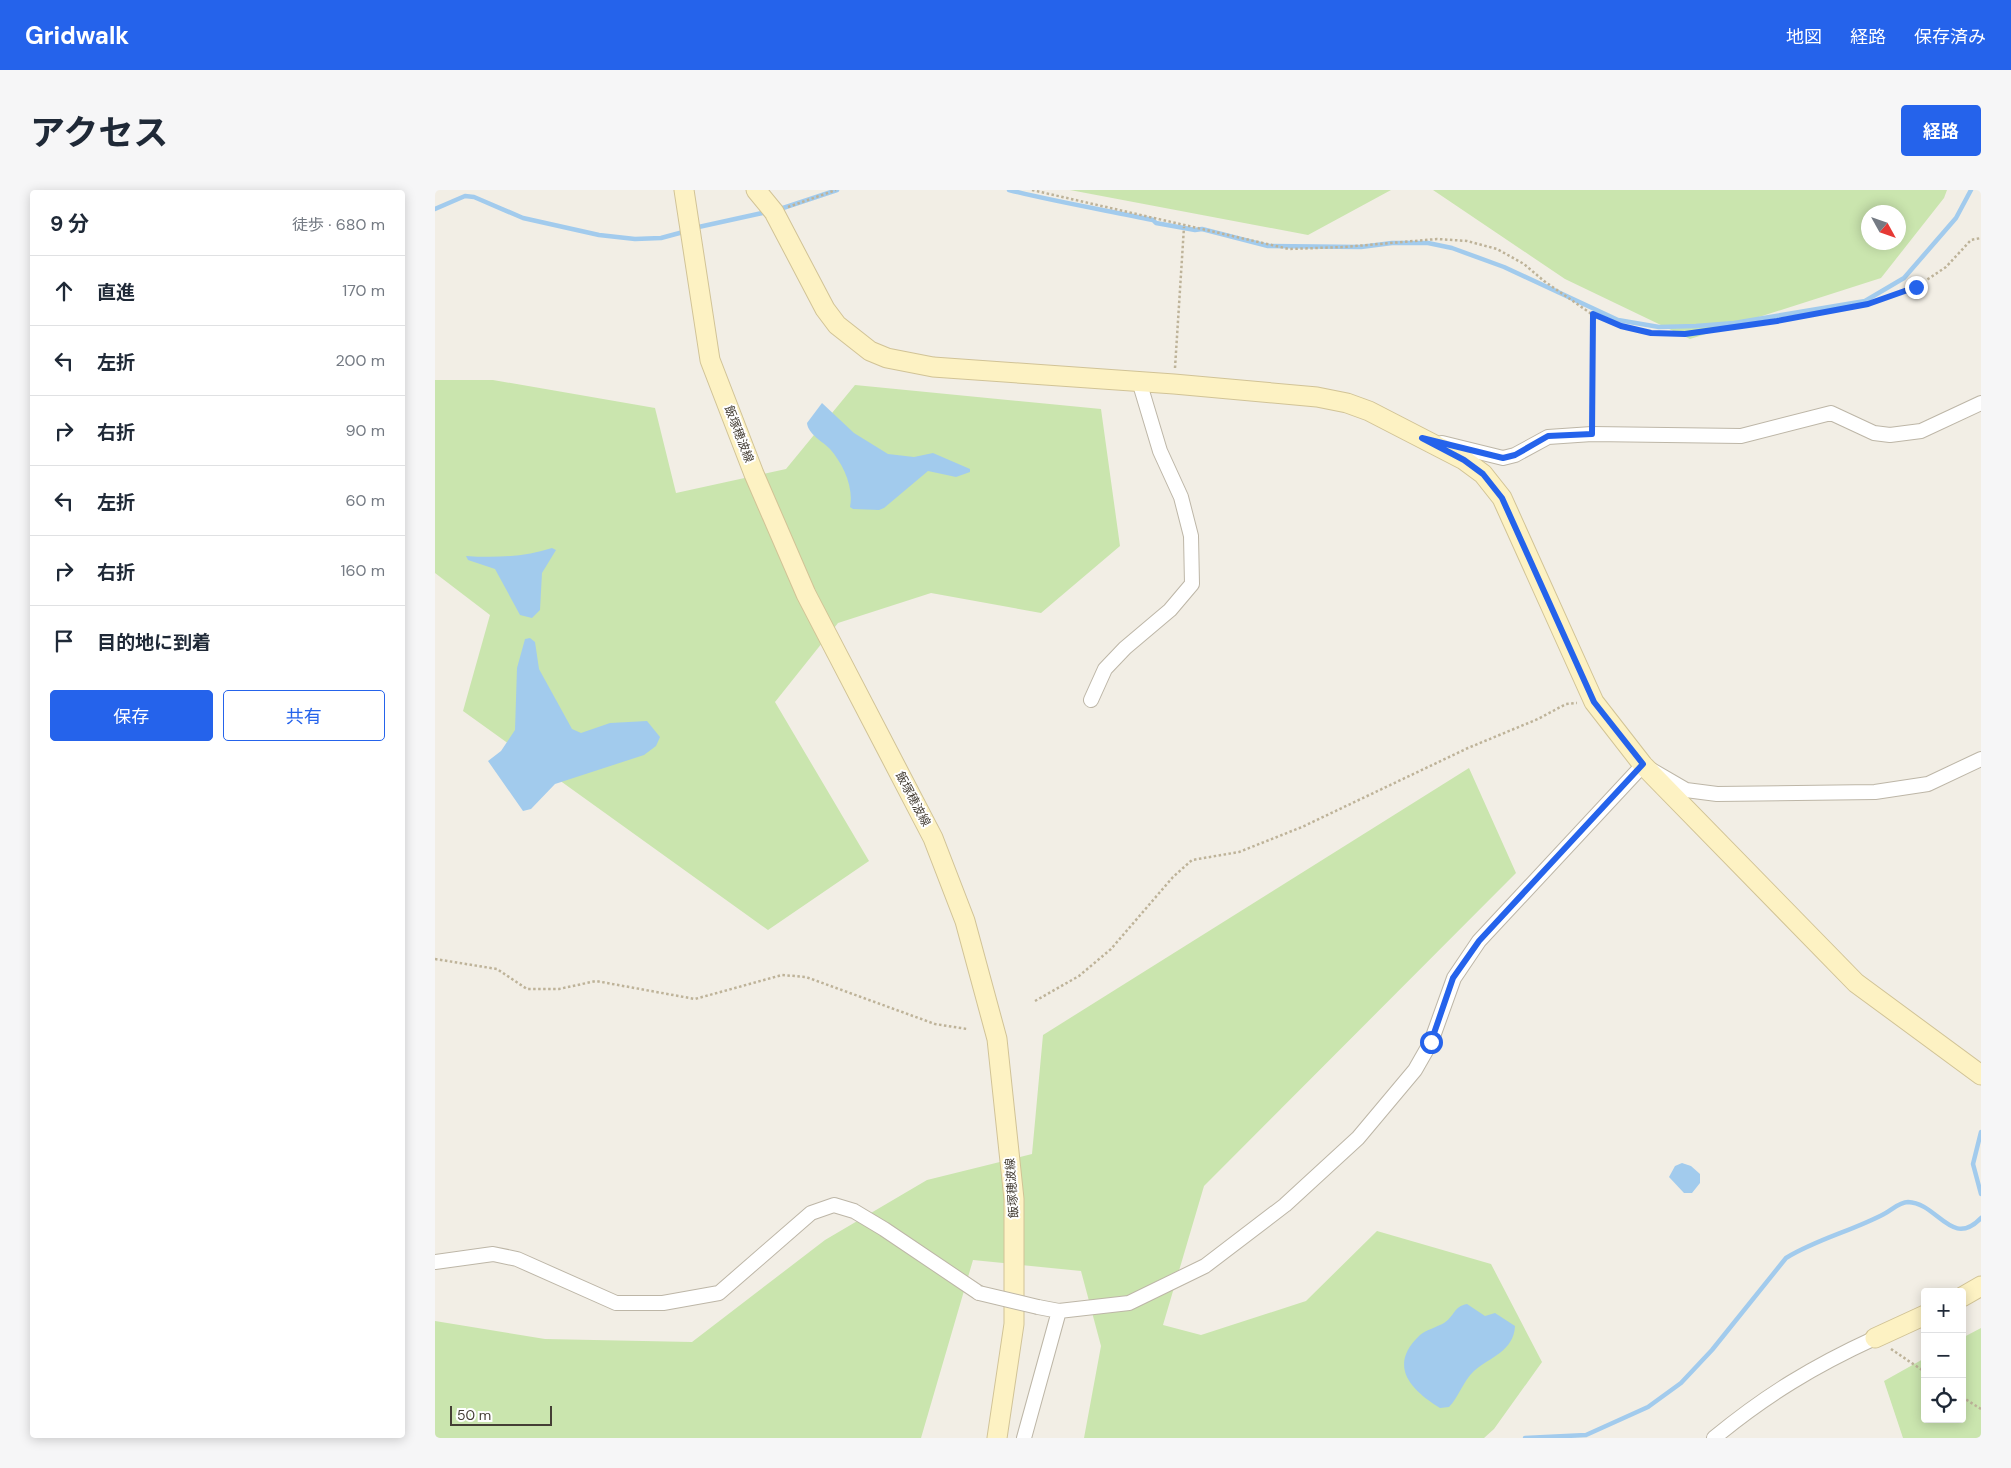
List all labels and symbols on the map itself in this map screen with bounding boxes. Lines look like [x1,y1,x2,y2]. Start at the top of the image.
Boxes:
north arrow [1861,205,1906,250]
route end [1905,276,1928,299]
street label: 飯塚穂波線 [721,403,757,465]
street label: 飯塚穂波線 [892,769,934,829]
route start [1420,1031,1443,1054]
street label: 飯塚穂波線 [1002,1158,1022,1218]
scale bar [450,1403,553,1426]

